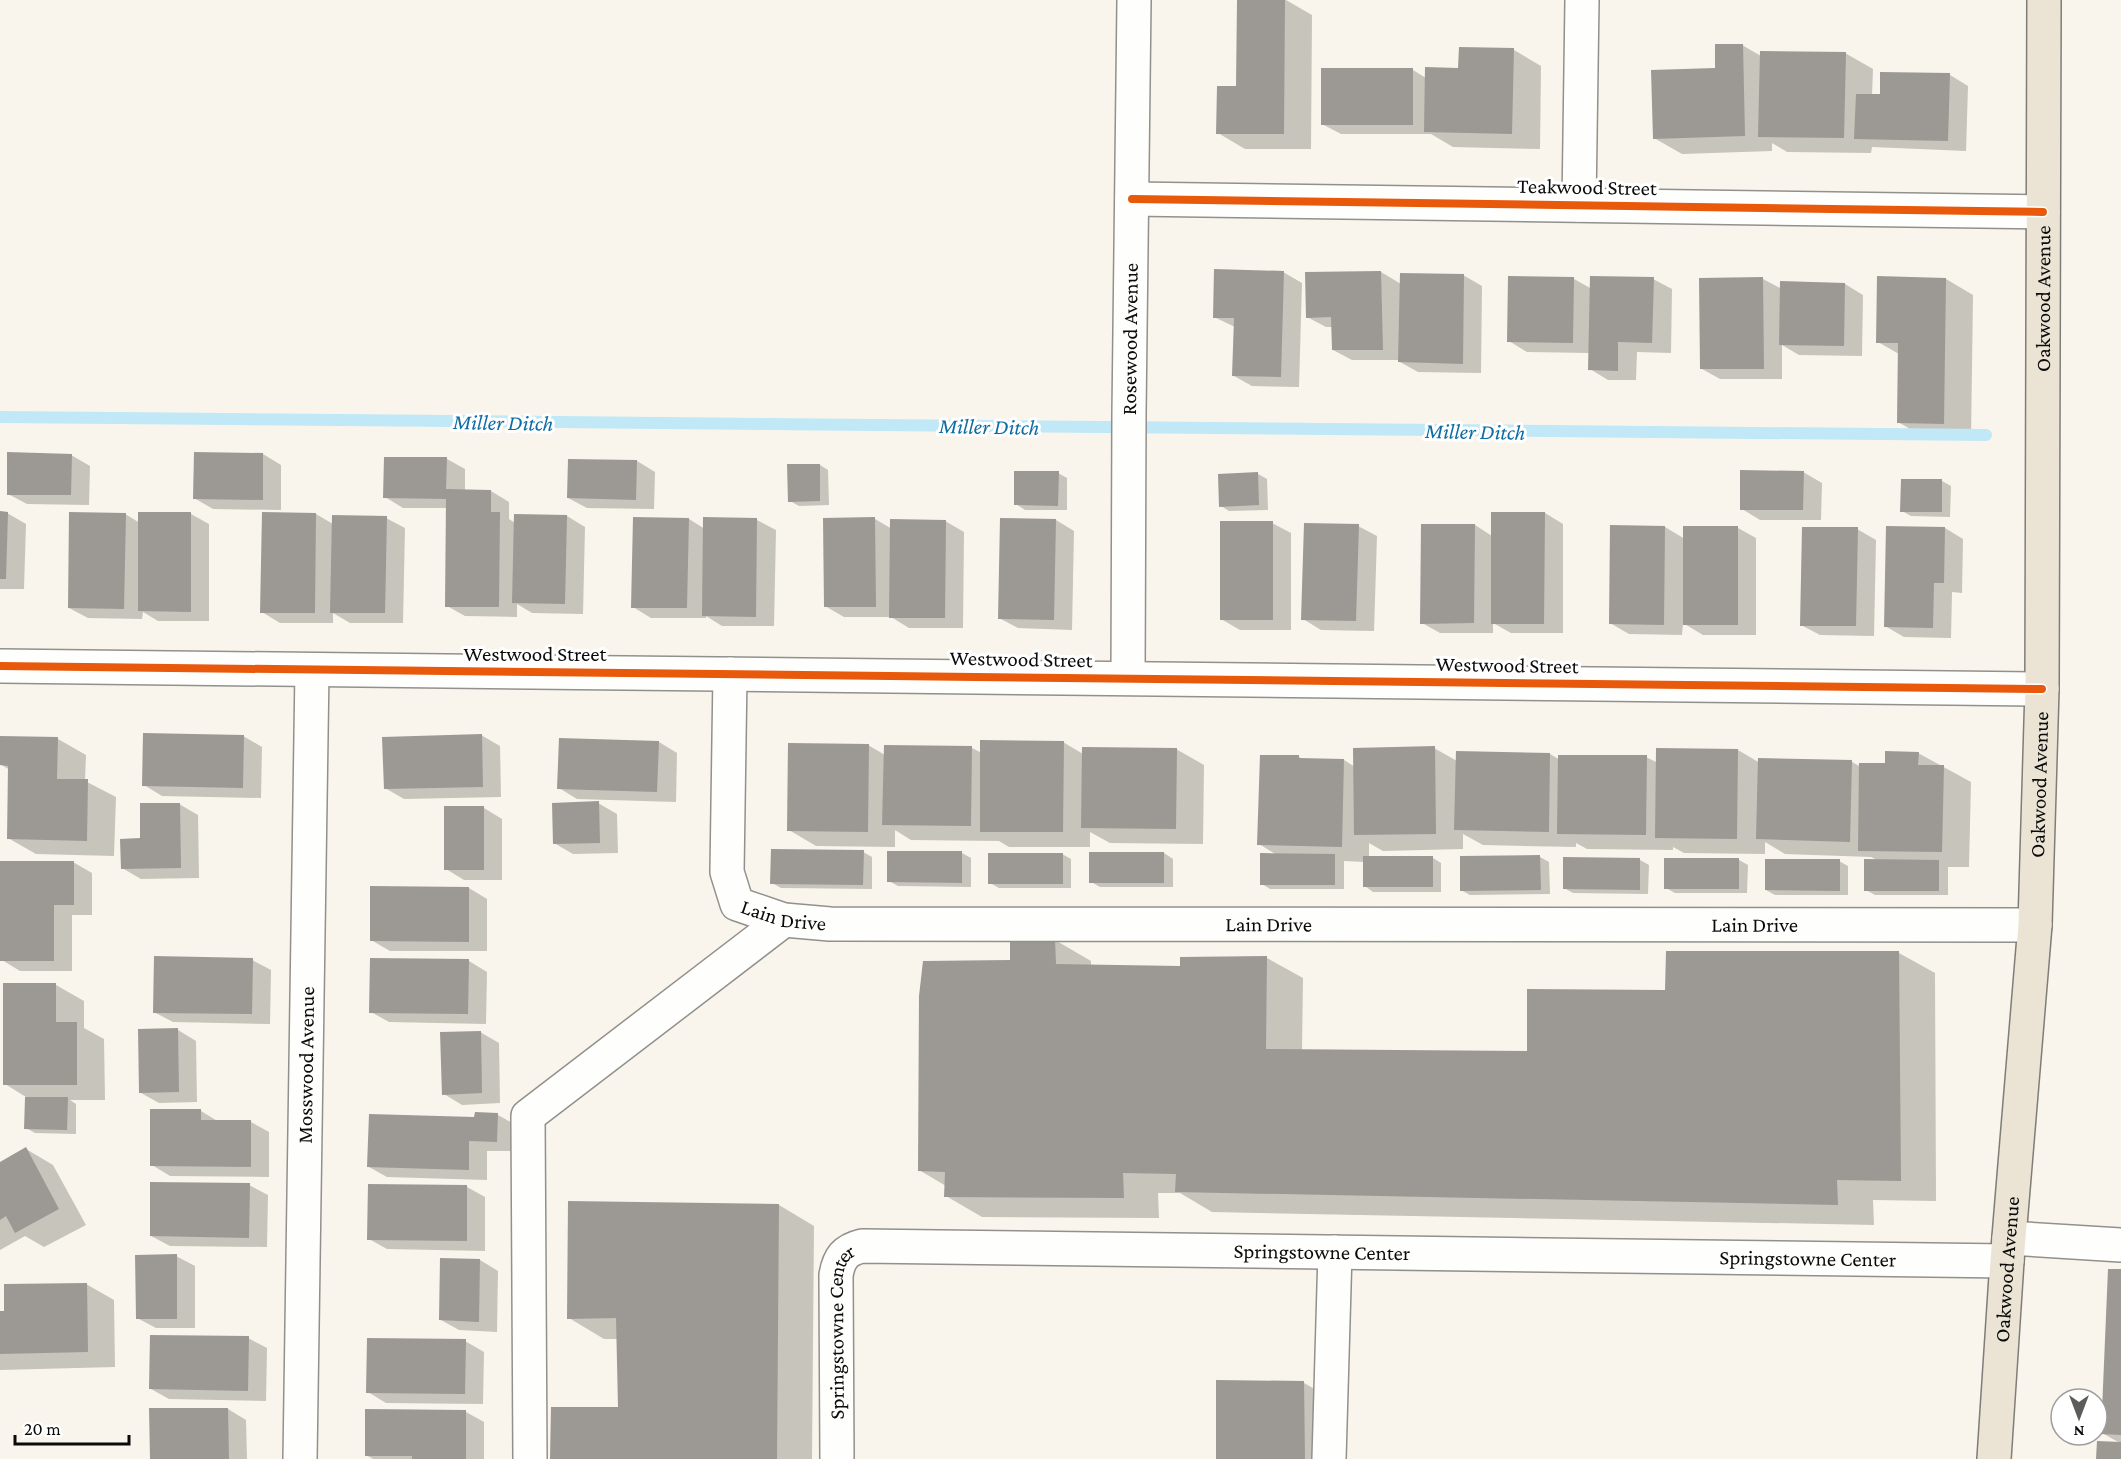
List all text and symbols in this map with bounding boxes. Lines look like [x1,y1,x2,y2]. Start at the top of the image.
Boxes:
street label: Teakwood Street [1517,174,1658,200]
street label: Oakwood Avenue [2031,225,2055,372]
street label: Rosewood Avenue [1117,263,1143,415]
water label: Miller Ditch [452,409,553,436]
water label: Miller Ditch [938,413,1039,440]
water label: Miller Ditch [1424,418,1525,445]
street label: Westwood Street [464,642,608,666]
street label: Westwood Street [949,646,1094,672]
street label: Westwood Street [1435,652,1580,678]
street label: Oakwood Avenue [2025,711,2053,858]
street label: Lain Drive [738,894,827,936]
street label: Lain Drive [1225,912,1312,936]
street label: Lain Drive [1711,913,1798,937]
street label: Mosswood Avenue [293,986,319,1144]
street label: Oakwood Avenue [1990,1195,2024,1343]
street label: Springstowne Center [824,1238,859,1420]
street label: Springstowne Center [1233,1239,1411,1265]
street label: Springstowne Center [1719,1245,1897,1272]
north arrow [2049,1387,2109,1447]
scale bar [15,1408,129,1446]
text: 20 m [24,1419,61,1439]
text: N [2073,1423,2084,1440]

